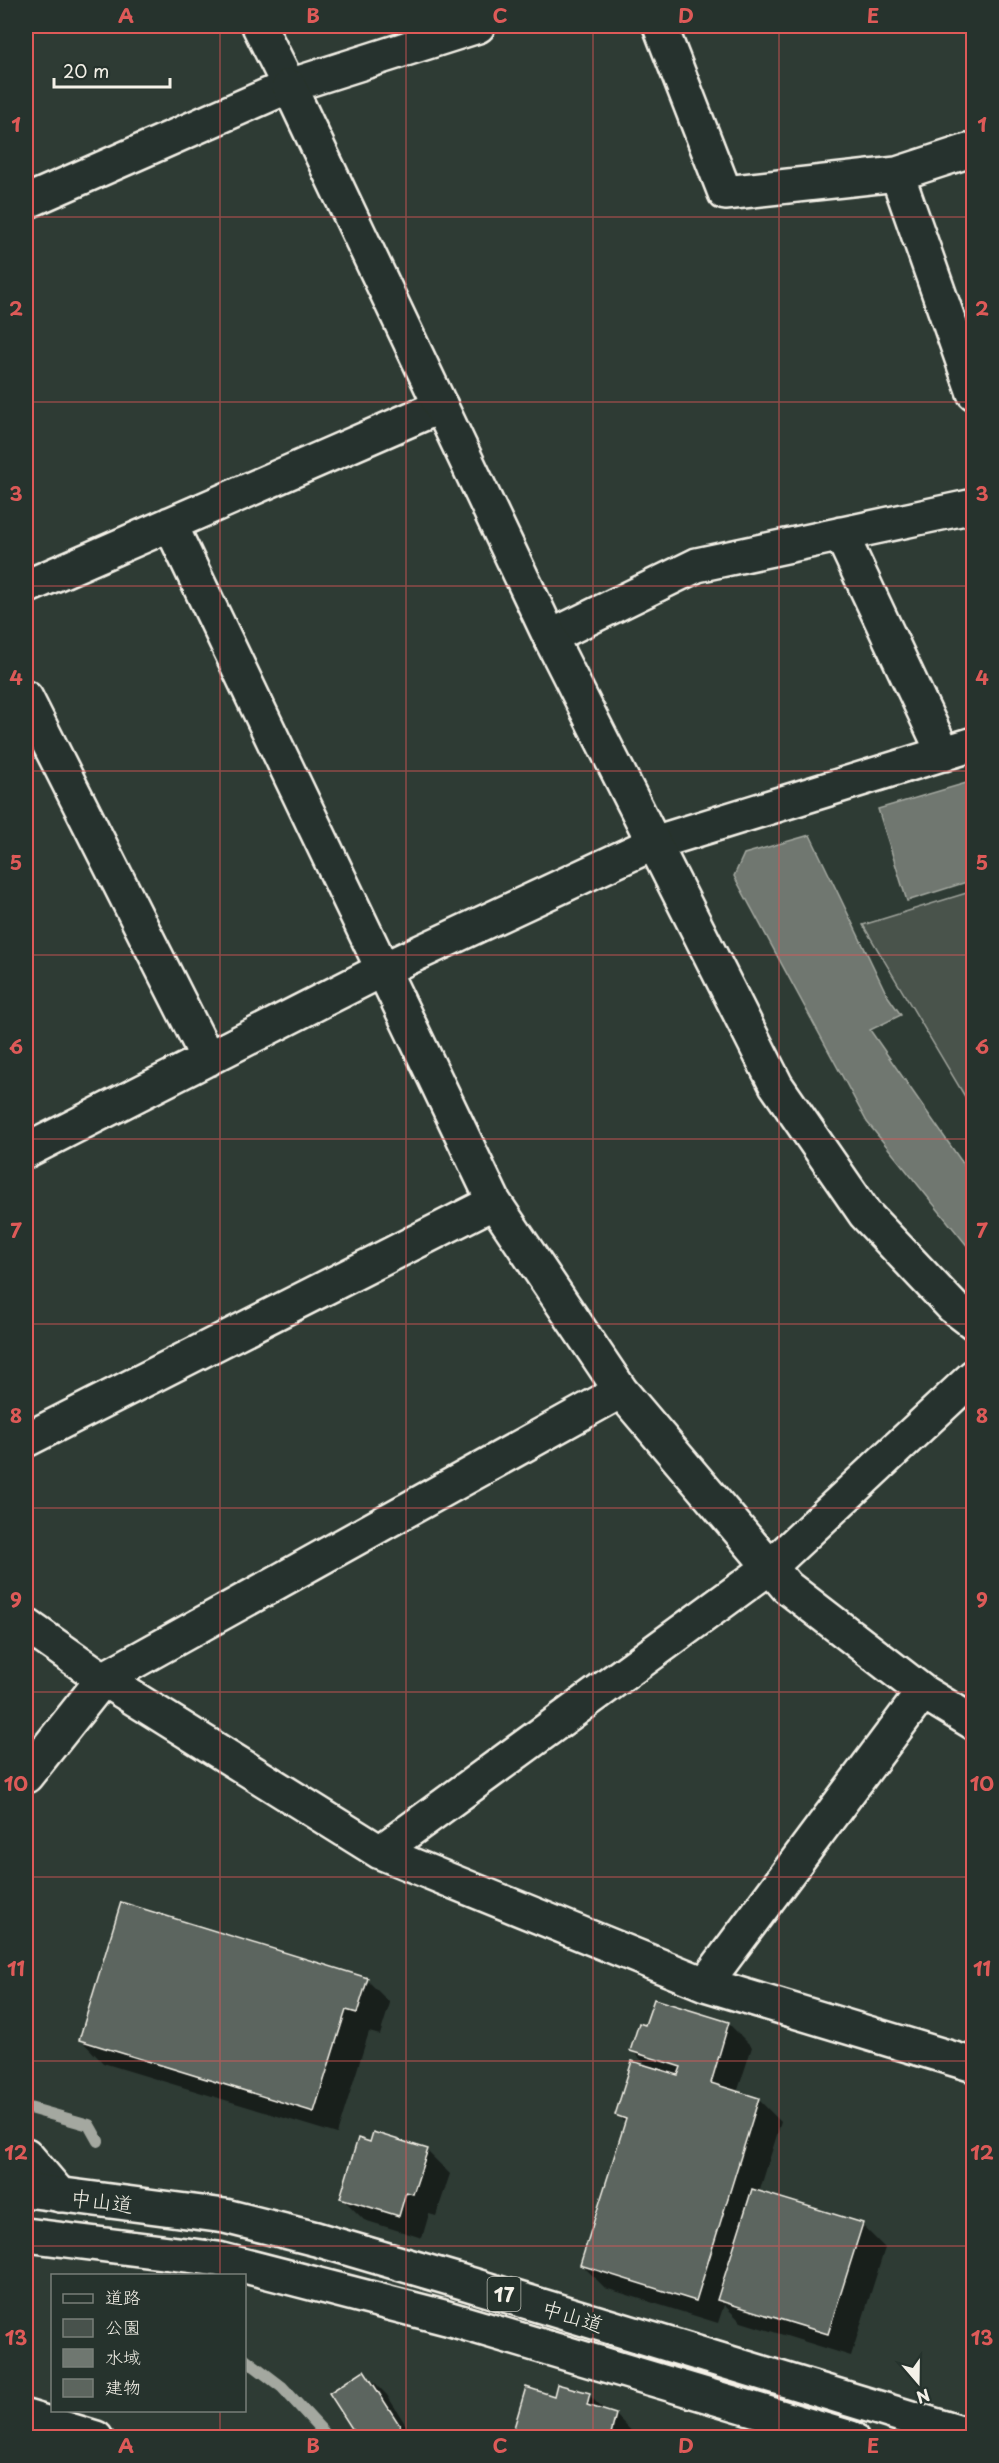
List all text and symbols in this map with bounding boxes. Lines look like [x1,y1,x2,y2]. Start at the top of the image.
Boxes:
text: A [118,0,134,30]
text: B [306,0,320,30]
text: C [492,0,508,30]
text: D [678,0,694,30]
text: E [867,0,879,30]
scale bar [54,51,170,89]
text: 20 m [63,57,109,84]
text: 1 [11,109,21,139]
text: 1 [977,109,987,139]
text: 2 [9,293,23,323]
text: 2 [975,293,989,323]
text: 3 [9,478,23,508]
text: 3 [975,478,989,508]
text: 4 [9,662,23,692]
text: 4 [975,662,989,692]
text: 5 [10,847,22,877]
text: 5 [976,847,988,877]
text: 6 [9,1031,23,1061]
text: 6 [975,1031,989,1061]
text: 7 [10,1215,22,1245]
text: 7 [976,1215,988,1245]
text: 8 [10,1400,22,1430]
text: 8 [976,1400,988,1430]
text: 9 [10,1584,22,1614]
text: 9 [976,1584,988,1614]
text: 10 [4,1768,28,1798]
text: 10 [970,1768,994,1798]
text: 11 [7,1953,25,1983]
text: 11 [973,1953,991,1983]
text: 12 [4,2137,28,2167]
text: 12 [970,2137,994,2167]
street label: 中山道 [69,2180,135,2220]
legend [51,2274,246,2412]
road number: 17 [488,2277,520,2311]
text: 道路 [105,2283,141,2310]
street label: 中山道 [538,2290,608,2340]
text: 公園 [105,2313,141,2340]
text: 13 [5,2322,27,2352]
text: 13 [971,2322,993,2352]
text: 水域 [105,2343,141,2370]
north arrow [888,2352,948,2412]
text: 建物 [105,2373,141,2400]
text: N [913,2384,934,2410]
text: A [118,2430,134,2460]
text: B [306,2430,320,2460]
text: C [492,2430,508,2460]
text: D [678,2430,694,2460]
text: E [867,2430,879,2460]

